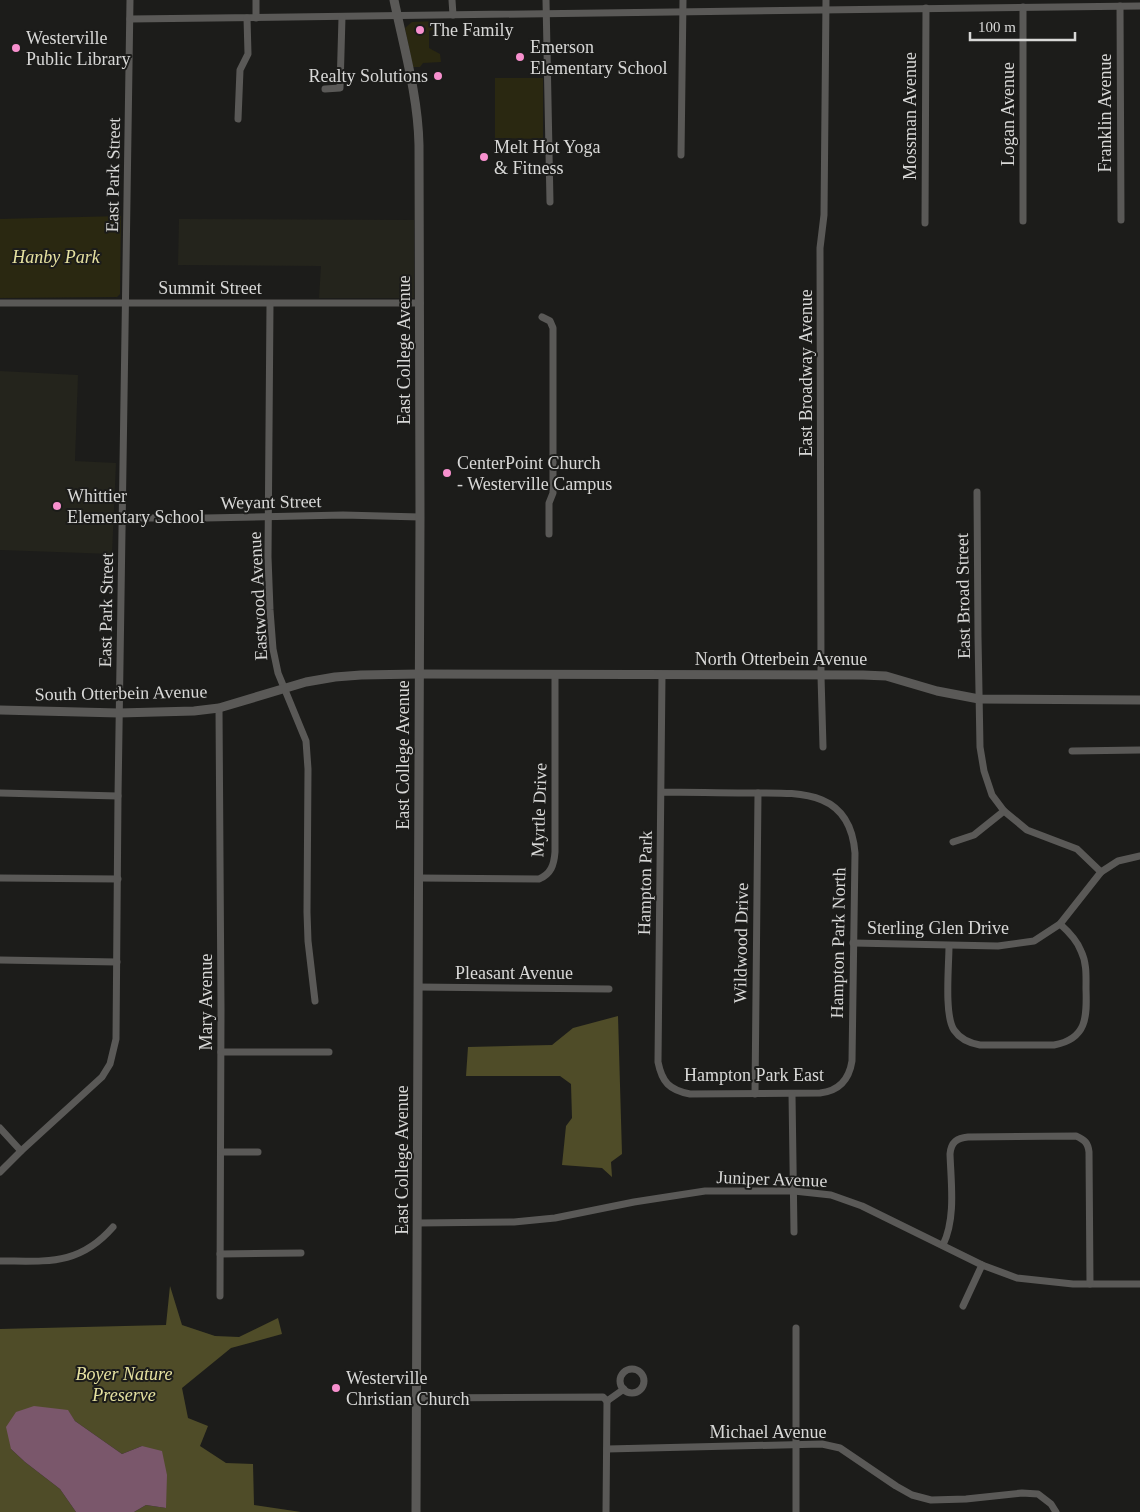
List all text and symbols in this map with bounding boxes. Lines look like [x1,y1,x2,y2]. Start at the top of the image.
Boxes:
scale bar [970,10,1075,42]
text: 100 m [978,19,1016,35]
place label: The Family [430,20,514,40]
marker: The Family [414,24,426,36]
place label: Westerville Public Library [26,28,130,69]
place label: Emerson Elementary School [530,37,667,78]
marker: Westerville Public Library [10,42,22,54]
marker: Emerson Elementary School [514,51,526,63]
street label: Mossman Avenue [900,52,920,180]
street label: Franklin Avenue [1095,53,1115,173]
street label: Logan Avenue [998,62,1018,166]
place label: Realty Solutions [308,66,428,86]
marker: Realty Solutions [432,70,444,82]
street label: East Park Street [102,117,124,233]
place label: Melt Hot Yoga & Fitness [494,137,601,178]
marker: Melt Hot Yoga & Fitness [478,151,490,163]
park label: Hanby Park [11,247,101,267]
street label: East College Avenue [394,275,414,425]
street label: Summit Street [158,278,262,298]
street label: East Broadway Avenue [796,289,816,457]
place label: CenterPoint Church - Westerville Campus [457,453,612,494]
marker: CenterPoint Church - Westerville Campus [441,467,453,479]
place label: Whittier Elementary School [67,486,204,527]
street label: Weyant Street [220,491,322,513]
marker: Whittier Elementary School [51,500,63,512]
street label: Eastwood Avenue [245,531,271,661]
street label: East Broad Street [952,533,974,659]
street label: East Park Street [95,552,117,668]
street label: North Otterbein Avenue [695,649,867,669]
street label: East College Avenue [393,680,413,830]
street label: South Otterbein Avenue [35,681,207,705]
street label: Myrtle Drive [527,762,551,858]
street label: Hampton Park [634,831,656,935]
street label: Hampton Park North [827,867,849,1019]
street label: Wildwood Drive [730,882,752,1004]
street label: Sterling Glen Drive [867,918,1009,938]
street label: Mary Avenue [196,953,216,1051]
street label: Pleasant Avenue [455,963,573,983]
street label: Hampton Park East [684,1065,824,1085]
street label: East College Avenue [392,1085,412,1235]
street label: Juniper Avenue [716,1167,828,1191]
park label: Boyer Nature Preserve [76,1364,172,1405]
place label: Westerville Christian Church [346,1368,470,1409]
marker: Westerville Christian Church [330,1382,342,1394]
street label: Michael Avenue [709,1422,827,1442]

